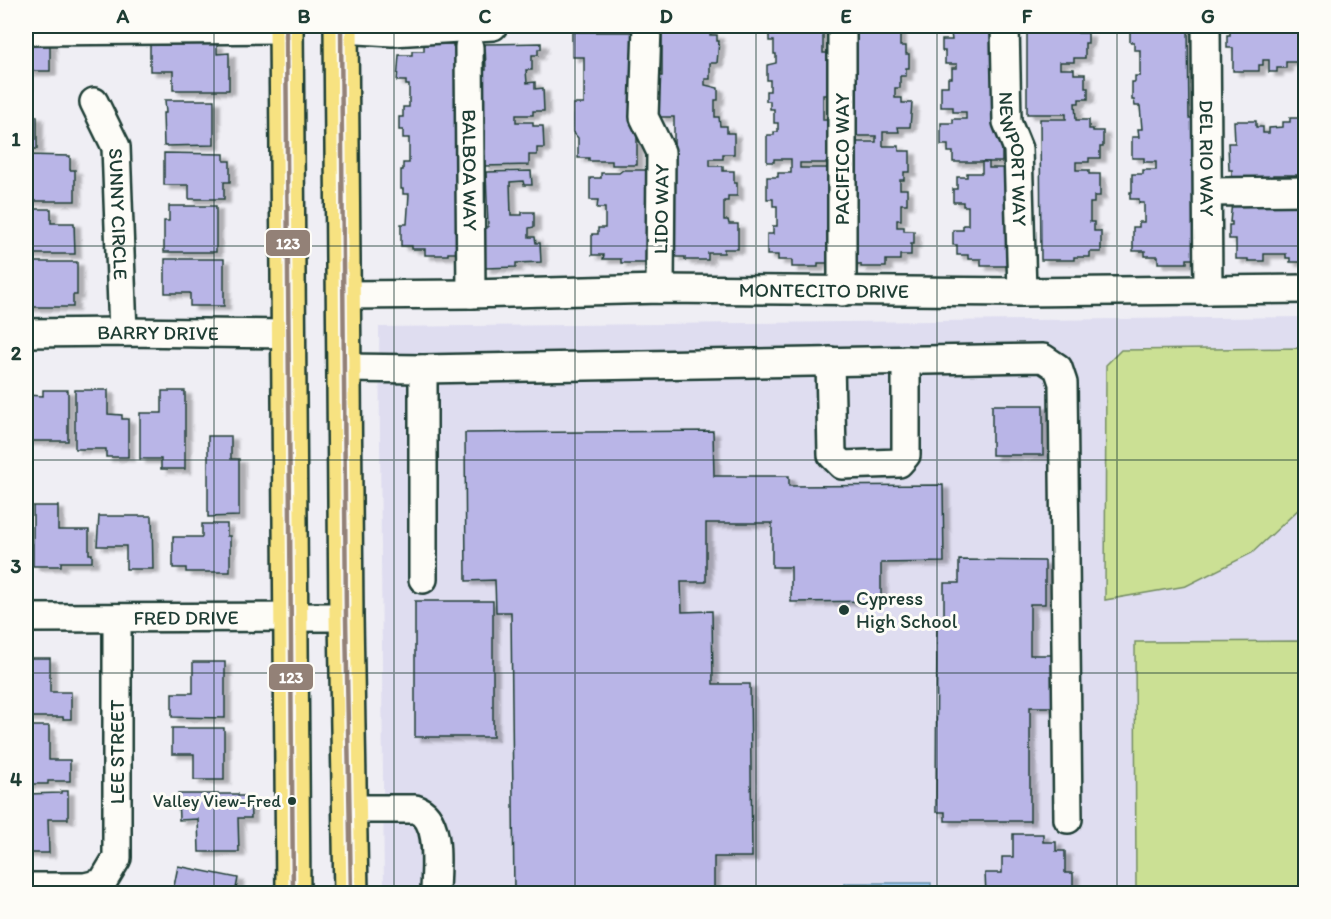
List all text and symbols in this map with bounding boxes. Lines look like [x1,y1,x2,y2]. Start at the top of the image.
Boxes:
text: A [116,4,130,28]
text: B [298,4,311,28]
text: C [479,4,492,28]
text: D [659,4,673,28]
text: E [840,4,852,28]
text: F [1022,4,1033,28]
text: G [1201,4,1215,28]
street label: NEWPORT WAY [994,91,1032,227]
street label: PACIFICO WAY [830,92,854,225]
street label: DEL RIO WAY [1195,100,1219,217]
street label: BALBOA WAY [458,109,482,232]
text: 1 [11,127,21,151]
street label: SUNNY CIRCLE [104,148,133,280]
street label: LIDO WAY [648,163,674,254]
line badge: 123 [265,229,311,257]
text: 123 [276,234,301,253]
street label: MONTECITO DRIVE [739,278,909,303]
street label: BARRY DRIVE [97,320,219,345]
text: 2 [11,341,22,365]
text: 3 [11,554,22,578]
place label: Cypress High School [856,586,958,633]
marker: Cypress High School [837,603,851,617]
street label: FRED DRIVE [133,605,239,630]
line badge: 123 [268,663,314,691]
text: 123 [279,668,304,687]
street label: LEE STREET [105,700,129,804]
text: 4 [10,767,22,791]
place label: Valley View-Fred [153,790,281,812]
marker: Valley View-Fred [286,795,298,807]

